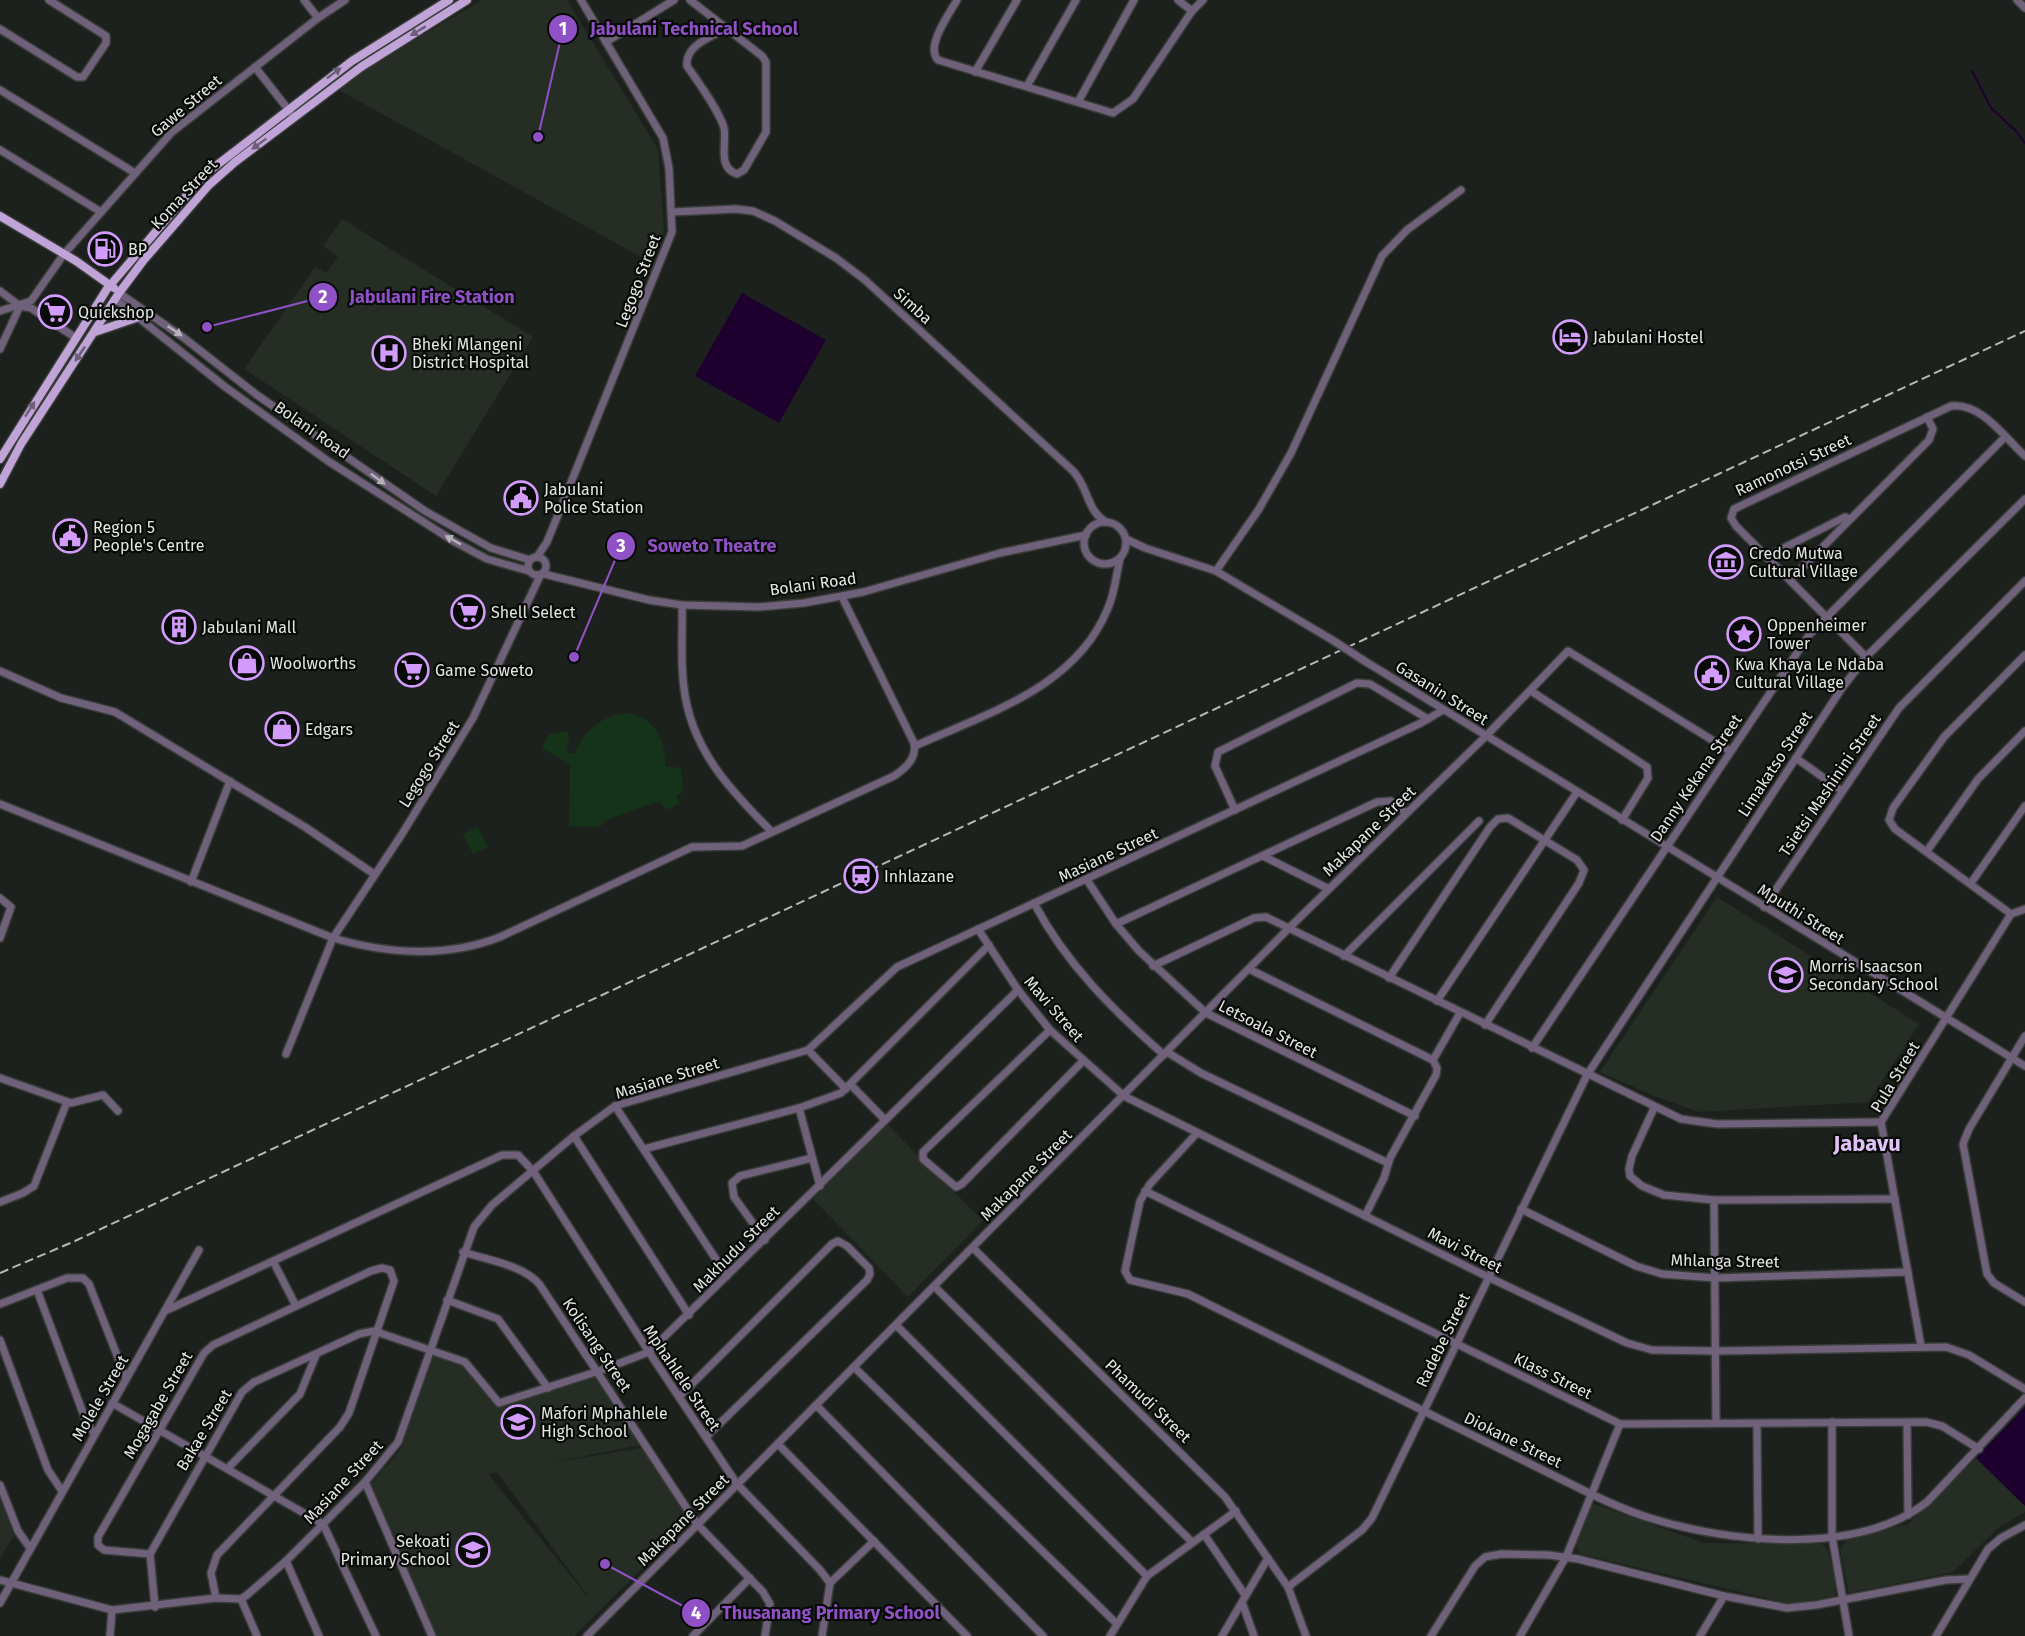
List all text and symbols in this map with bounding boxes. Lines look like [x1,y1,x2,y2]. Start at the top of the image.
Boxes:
callout: Jabulani Technical School [548,11,810,47]
text: 1 [559,18,567,40]
text: Jabulani Technical School [589,18,799,40]
one-way arrow [410,26,426,37]
one-way arrow [327,68,342,80]
street label: Gawe Street [147,71,225,141]
one-way arrow [251,138,267,150]
street label: Koma Street [147,155,221,233]
fuel station icon: BP [87,231,123,267]
street label: Legogo Street [611,231,665,331]
place label: BP [128,240,147,259]
callout: Jabulani Fire Station [308,279,527,315]
street label: Simba [890,284,936,328]
text: 2 [318,286,328,308]
text: Jabulani Fire Station [348,286,515,308]
supermarket icon: Quickshop [37,294,73,330]
place label: Quickshop [78,303,154,322]
hotel icon: Jabulani Hostel [1552,319,1588,355]
one-way arrow [166,325,182,337]
place label: Jabulani Hostel [1593,328,1704,347]
hospital icon: Bheki Mlangeni District Hospital [371,335,407,371]
place label: Bheki Mlangeni District Hospital [412,335,529,372]
one-way arrow [75,346,86,362]
street label: Bolani Road [271,397,353,463]
one-way arrow [24,401,35,417]
street label: Ramonotsi Street [1732,430,1854,500]
one-way arrow [369,473,385,485]
public building icon: Jabulani Police Station [503,480,539,516]
place label: Jabulani Police Station [544,480,644,517]
public building icon: Region 5 People's Centre [52,518,88,554]
place label: Region 5 People's Centre [93,518,205,555]
callout: Soweto Theatre [606,528,789,564]
one-way arrow [444,535,461,545]
text: 3 [615,535,626,557]
text: Soweto Theatre [648,535,777,557]
museum icon: Credo Mutwa Cultural Village [1708,544,1744,580]
place label: Credo Mutwa Cultural Village [1749,544,1858,581]
street label: Bolani Road [768,569,858,599]
supermarket icon: Shell Select [450,594,486,630]
place label: Shell Select [491,603,576,622]
building icon: Jabulani Mall [161,609,197,645]
place icon: Oppenheimer Tower [1726,616,1762,652]
place label: Oppenheimer Tower [1767,616,1867,653]
place label: Jabulani Mall [202,618,297,637]
shop icon: Woolworths [229,645,265,681]
supermarket icon: Game Soweto [394,652,430,688]
place label: Woolworths [270,654,356,673]
public building icon: Kwa Khaya Le Ndaba Cultural Village [1694,655,1730,691]
place label: Kwa Khaya Le Ndaba Cultural Village [1735,655,1884,692]
street label: Gasanin Street [1392,657,1492,729]
place label: Game Soweto [435,661,534,680]
street label: Limakatso Street [1734,708,1816,820]
street label: Danny Kekana Street [1646,710,1746,845]
street label: Tsietsi Mashinini Street [1775,710,1885,860]
shop icon: Edgars [264,711,300,747]
street label: Legogo Street [395,717,463,811]
place label: Edgars [305,720,353,739]
street label: Makapane Street [1319,782,1419,880]
street label: Masiane Street [1055,824,1161,886]
station icon: Inhlazane [843,858,879,894]
place label: Inhlazane [884,867,954,886]
street label: Mputhi Street [1754,880,1848,948]
school or university icon: Morris Isaacson Secondary School [1768,957,1804,993]
place label: Morris Isaacson Secondary School [1809,957,1938,994]
street label: Mavi Street [1020,972,1088,1046]
street label: Letsoala Street [1215,996,1321,1062]
street label: Pula Street [1866,1038,1924,1116]
street label: Masiane Street [613,1053,721,1103]
street label: Makapane Street [976,1125,1076,1225]
district label: Jabavu [1832,1130,1901,1157]
street label: Makhudu Street [689,1202,783,1296]
street label: Mavi Street [1425,1223,1506,1277]
street label: Mhlanga Street [1670,1251,1780,1271]
street label: Radebe Street [1412,1290,1474,1390]
street label: Kolisang Street [559,1294,636,1396]
street label: Mphahlele Street [640,1321,725,1435]
street label: Mogagabe Street [120,1348,197,1462]
street label: Klass Street [1511,1349,1596,1403]
street label: Molele Street [68,1351,132,1444]
street label: Phamudi Street [1101,1355,1195,1447]
street label: Bakae Street [172,1386,236,1474]
school or university icon: Mafori Mphahlele High School [500,1404,536,1440]
place label: Mafori Mphahlele High School [541,1404,668,1441]
street label: Diokane Street [1461,1408,1565,1472]
street label: Masiane Street [299,1436,387,1528]
street label: Makapane Street [633,1470,733,1570]
place label: Sekoati Primary School [341,1532,450,1569]
school or university icon: Sekoati Primary School [455,1532,491,1568]
callout: Thusanang Primary School [681,1595,952,1631]
text: 4 [691,1602,701,1624]
text: Thusanang Primary School [722,1602,941,1624]

